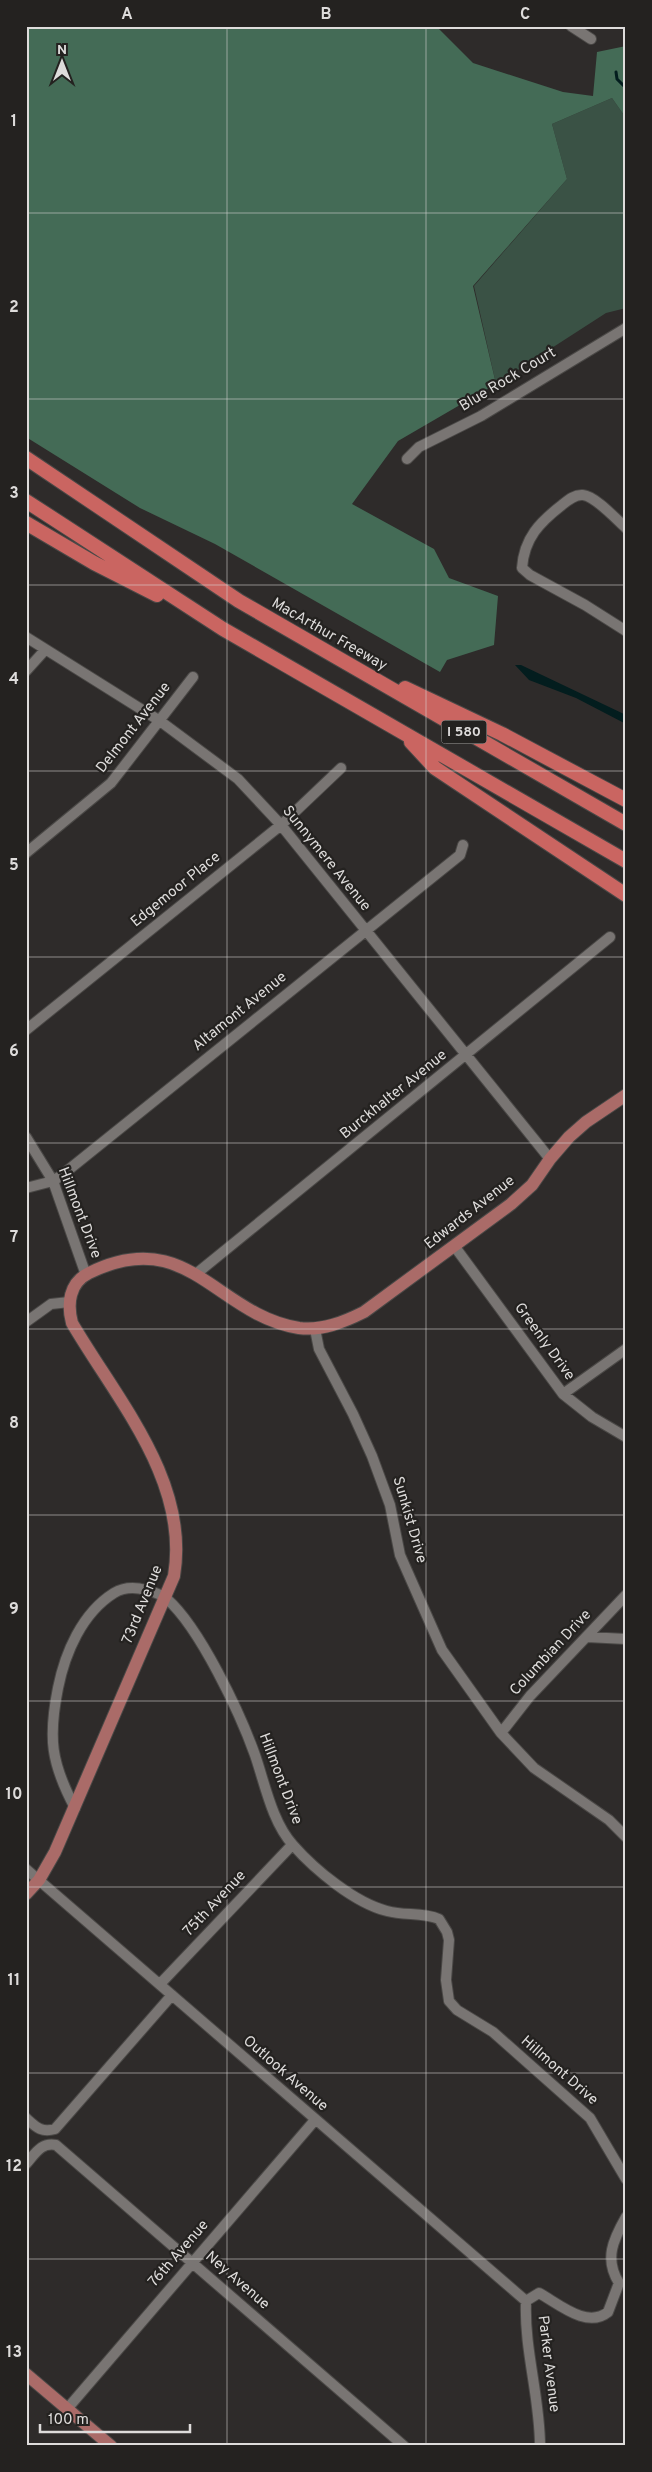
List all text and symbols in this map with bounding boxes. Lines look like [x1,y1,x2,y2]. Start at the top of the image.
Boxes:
text: A [121,5,133,25]
text: B [320,5,332,25]
text: C [520,5,530,25]
north arrow [38,38,88,88]
text: N [57,42,67,59]
text: 1 [11,112,17,132]
text: 2 [9,298,19,318]
street label: Blue Rock Court [456,344,560,416]
text: 3 [9,484,19,504]
street label: MacArthur Freeway [268,594,390,676]
text: 4 [9,670,19,690]
street label: Delmont Avenue [93,679,175,777]
road number: I 580 [442,720,486,744]
street label: Sunnymere Avenue [278,802,374,916]
street label: Edgemoor Place [127,848,225,932]
text: 5 [9,856,19,876]
street label: Altamont Avenue [189,968,291,1056]
text: 6 [9,1042,19,1062]
street label: Burckhalter Avenue [337,1046,451,1144]
street label: Hillmont Drive [53,1165,105,1261]
street label: Edwards Avenue [421,1172,519,1254]
text: 7 [10,1228,18,1248]
street label: Greenly Drive [509,1299,579,1385]
text: 8 [9,1414,19,1434]
street label: Sunkist Drive [388,1474,430,1566]
street label: 73rd Avenue [119,1563,167,1647]
text: 9 [9,1600,19,1620]
street label: Columbian Drive [506,1606,596,1700]
street label: Hillmont Drive [254,1731,306,1827]
text: 10 [6,1785,22,1805]
street label: 75th Avenue [179,1867,251,1941]
text: 11 [8,1971,20,1991]
street label: Outlook Avenue [238,2032,332,2116]
street label: Hillmont Drive [516,2032,602,2110]
text: 12 [6,2157,22,2177]
street label: 76th Avenue [145,2216,213,2292]
street label: Ney Avenue [201,2248,273,2314]
street label: Parker Avenue [533,2314,563,2414]
text: 13 [6,2343,22,2363]
scale bar [40,2402,190,2434]
text: 100 m [48,2411,89,2430]

